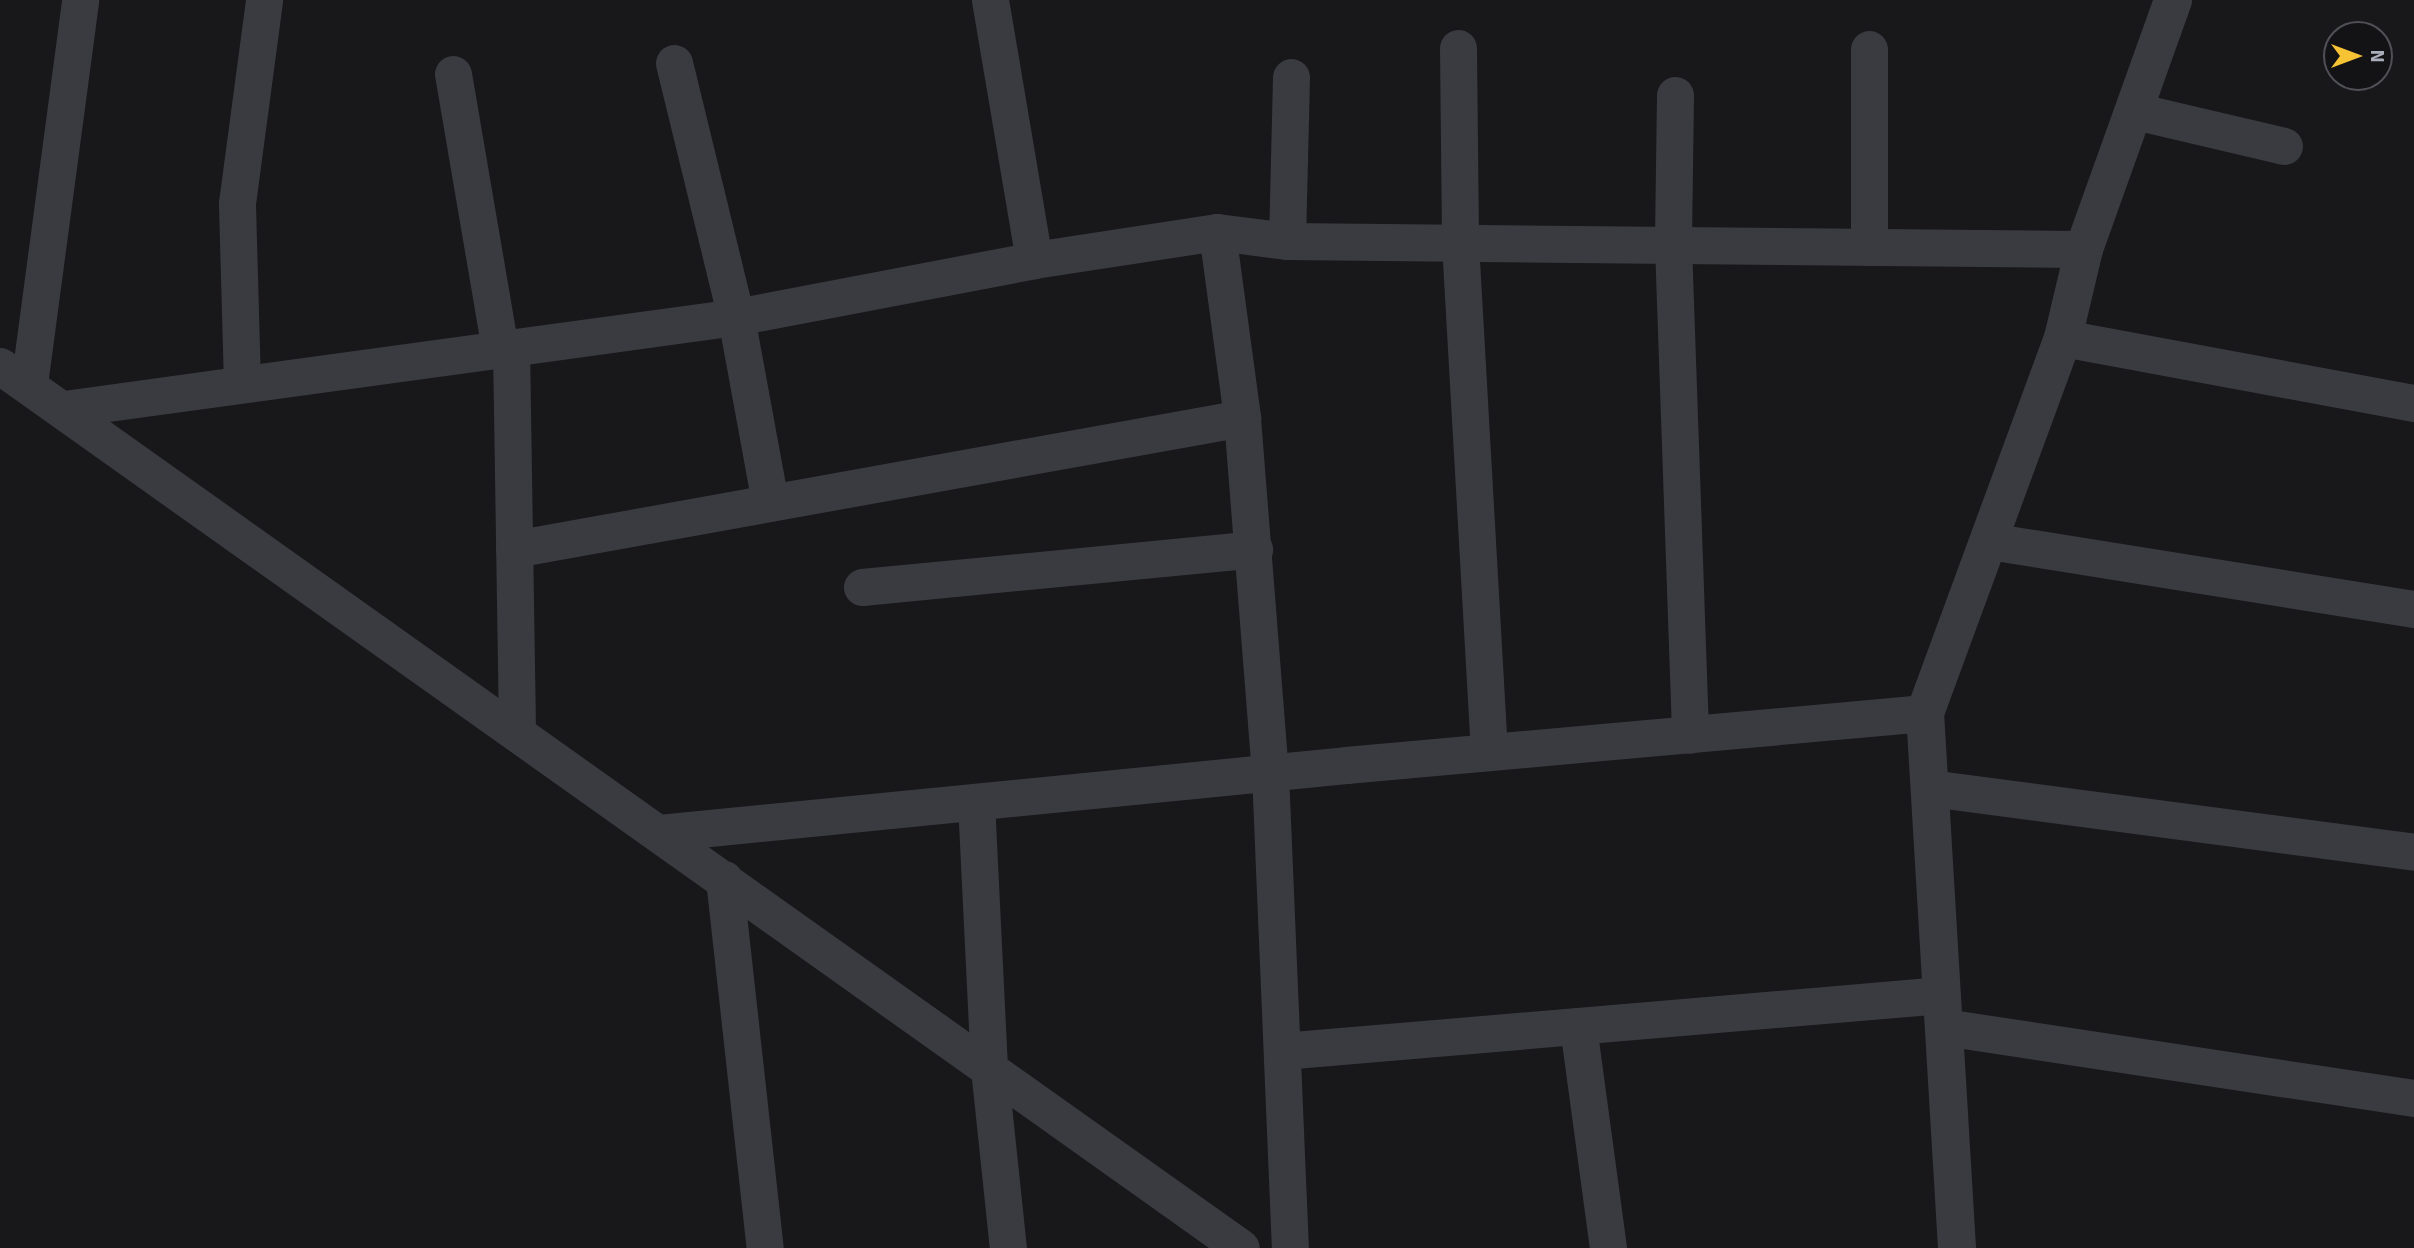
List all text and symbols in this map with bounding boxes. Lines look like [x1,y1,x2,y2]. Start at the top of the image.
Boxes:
north arrow [2323,21,2393,91]
text: N [2365,49,2389,63]

